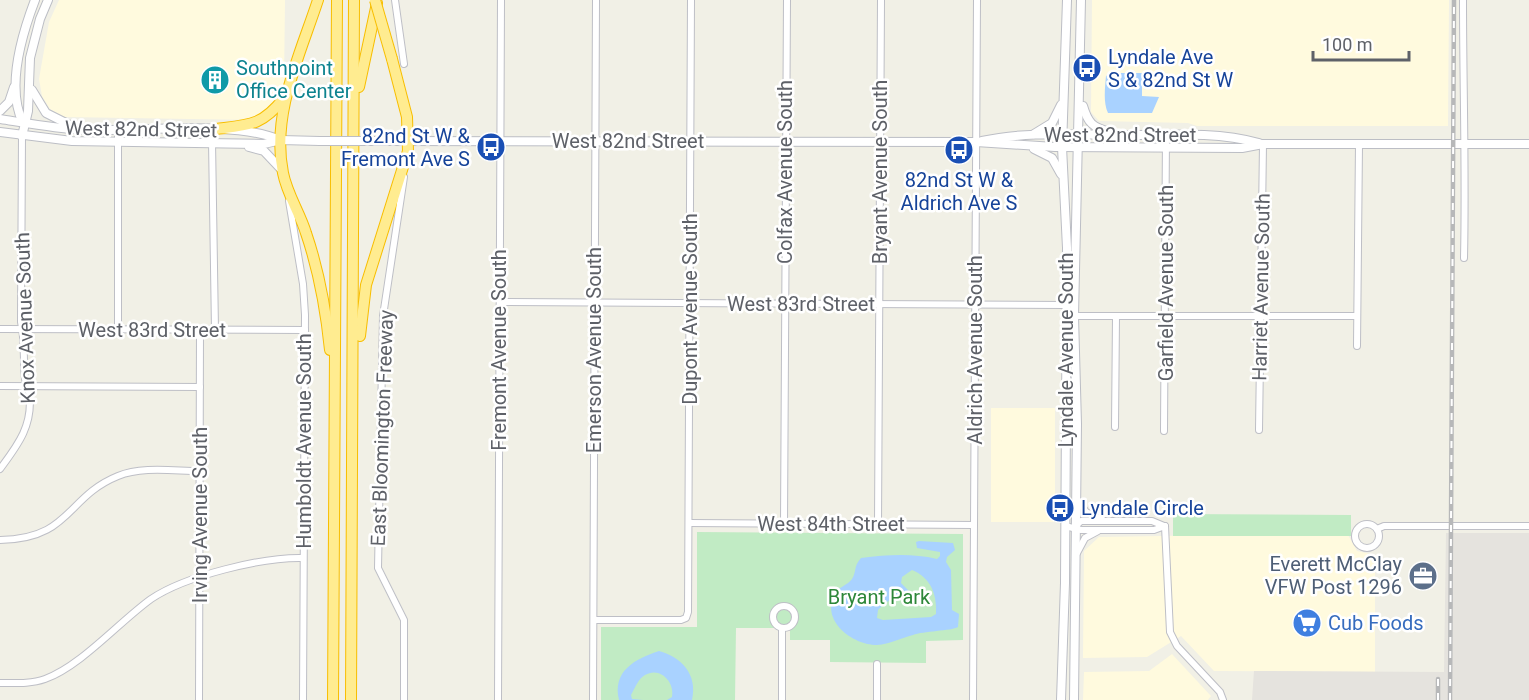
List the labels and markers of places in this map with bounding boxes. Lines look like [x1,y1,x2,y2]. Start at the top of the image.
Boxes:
place label: Lyndale Ave S & 82nd St W [1108,45,1233,92]
bus stop icon: Lyndale Ave S & 82nd St W [1071,52,1103,84]
place label: Southpoint Office Center [236,56,352,103]
building icon: Southpoint Office Center [199,64,231,96]
place label: 82nd St W & Fremont Ave S [341,124,471,171]
bus stop icon: 82nd St W & Fremont Ave S [475,131,507,163]
bus stop icon: 82nd St W & Aldrich Ave S [943,134,975,166]
place label: 82nd St W & Aldrich Ave S [901,168,1018,215]
bus stop icon: Lyndale Circle [1044,492,1076,524]
place label: Lyndale Circle [1081,496,1204,520]
place label: Everett McClay VFW Post 1296 [1265,552,1403,599]
office icon: Everett McClay VFW Post 1296 [1407,560,1439,592]
supermarket icon: Cub Foods [1291,607,1323,639]
place label: Cub Foods [1328,611,1424,635]

